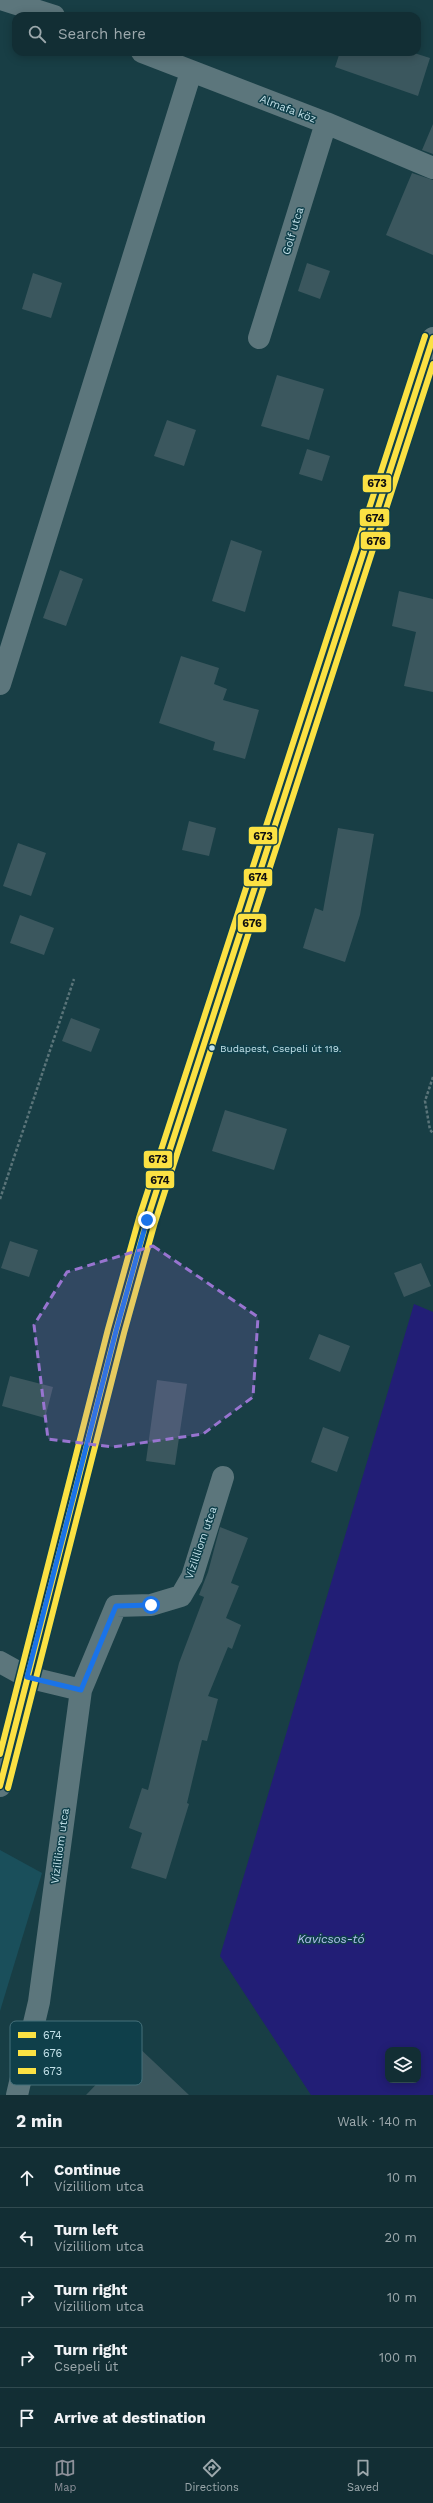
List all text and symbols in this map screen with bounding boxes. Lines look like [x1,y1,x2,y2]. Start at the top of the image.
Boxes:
search box [12,12,421,56]
icon: search [26,23,48,45]
text: Search here [58,25,146,43]
street label: Almafa köz [258,92,318,126]
street label: Golf utca [280,205,306,257]
line badge: 673 [362,474,392,493]
text: 673 [367,477,387,490]
line badge: 674 [359,508,390,527]
text: 674 [365,512,385,525]
line badge: 676 [360,531,391,550]
text: 676 [366,535,386,548]
line badge: 673 [248,826,278,845]
text: 673 [253,830,273,843]
line badge: 674 [243,868,273,887]
text: 674 [248,871,268,884]
line badge: 676 [237,913,267,933]
text: 676 [242,917,262,930]
marker: Budapest, Csepeli út 119. [207,1043,217,1053]
place label: Budapest, Csepeli út 119. [220,1043,341,1054]
line badge: 673 [143,1150,173,1169]
text: 673 [148,1153,168,1166]
line badge: 674 [145,1170,175,1189]
text: 674 [150,1174,170,1187]
route end [138,1211,156,1229]
street label: Vízililiom utca [182,1505,220,1581]
route start [142,1596,160,1614]
street label: Vízililiom utca [48,1807,72,1885]
water label: Kavicsos-tó [297,1932,365,1946]
legend [10,2021,142,2085]
text: 674 [43,2029,62,2042]
text: 676 [43,2047,63,2060]
map controls [385,2047,421,2083]
button: layers [385,2047,421,2083]
text: 673 [43,2065,62,2078]
text: 2 min [16,2111,62,2131]
text: Walk · 140 m [337,2114,417,2129]
text: Continue [54,2161,121,2179]
icon: ahead [16,2167,38,2189]
text: 10 m [387,2170,417,2185]
text: Vízililiom utca [54,2179,144,2194]
text: Turn left [54,2221,118,2239]
icon: left [16,2227,38,2249]
text: 20 m [385,2230,417,2245]
text: Vízililiom utca [54,2239,144,2254]
text: Turn right [54,2281,127,2299]
icon: right [16,2287,38,2309]
text: 10 m [387,2290,417,2305]
text: Vízililiom utca [54,2299,144,2314]
text: Turn right [54,2341,127,2359]
icon: right [16,2347,38,2369]
text: 100 m [379,2350,417,2365]
text: Csepeli út [54,2359,118,2374]
icon: arrive [16,2407,38,2429]
text: Arrive at destination [54,2409,206,2427]
tab: Map [54,2457,76,2494]
tab: Directions [185,2457,239,2494]
tab: Saved [347,2457,379,2494]

